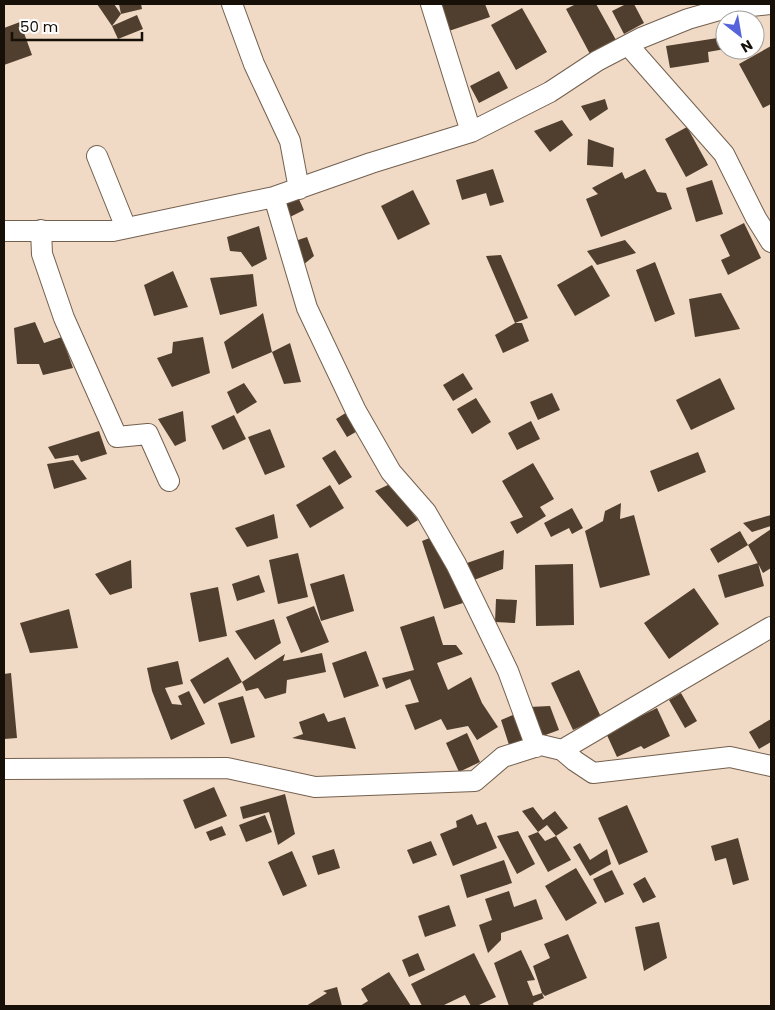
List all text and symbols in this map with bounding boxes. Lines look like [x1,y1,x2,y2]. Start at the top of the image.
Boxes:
scale bar [12,10,142,42]
north arrow [715,10,765,60]
text: 50 m [20,16,58,37]
text: N [737,35,756,57]

